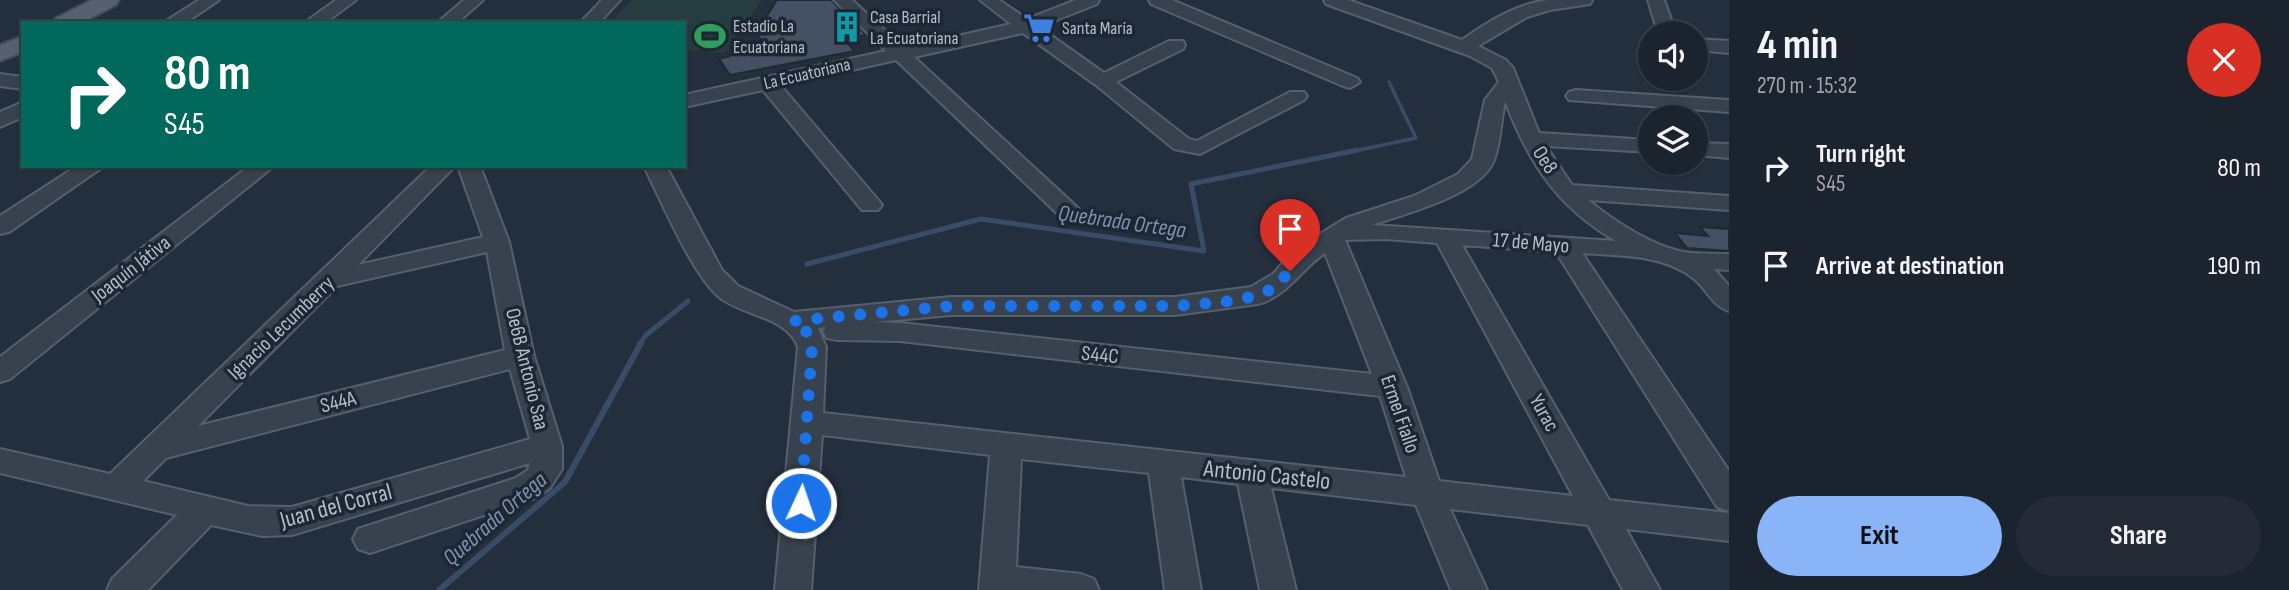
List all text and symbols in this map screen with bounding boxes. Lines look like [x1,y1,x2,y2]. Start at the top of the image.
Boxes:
place label: Casa Barrial La Ecuatoriana [870,7,958,49]
building icon: Casa Barrial La Ecuatoriana [830,10,864,44]
supermarket icon: Santa María [1022,11,1056,45]
place label: Estadio La Ecuatoriana [733,16,805,58]
place label: Santa María [1062,18,1133,39]
sports icon: Estadio La Ecuatoriana [693,19,727,53]
text: 4 min [1757,20,1838,71]
map controls [1638,21,1708,175]
button: sound [1638,21,1708,91]
button: close [2187,23,2261,97]
text: 80 m [164,45,251,104]
icon: right [49,49,140,140]
street label: La Ecuatoriana [762,54,852,94]
text: 270 m · 15:32 [1757,72,1857,100]
text: S45 [164,105,205,144]
button: layers [1638,105,1708,175]
text: Turn right [1816,139,1905,170]
street label: Oe8 [1527,141,1563,179]
icon: right [1757,149,1795,187]
text: 80 m [2217,153,2261,184]
text: S45 [1816,170,1845,198]
water label: Quebrada Ortega [1056,199,1188,245]
pin [1260,199,1320,271]
icon: arrive [1271,210,1309,248]
street label: 17 de Mayo [1492,227,1570,259]
street label: Joaquín Játiva [86,230,176,308]
icon: arrive [1757,247,1795,285]
text: Arrive at destination [1816,251,2004,282]
text: 190 m [2208,251,2261,282]
street label: Ignacio Lecumberry [223,271,339,385]
street label: Oe6B Antonio Saa [500,306,554,432]
street label: S44C [1080,341,1120,369]
street label: Ermel Fiallo [1375,372,1425,456]
street label: S44A [318,385,359,418]
street label: Yurac [1524,390,1564,436]
street label: Antonio Castelo [1201,454,1332,496]
water label: Quebrada Ortega [437,466,553,572]
position arrow [764,466,838,540]
street label: Juan del Corral [276,477,395,535]
button: Exit [1757,496,2002,576]
button: Share [2016,496,2261,576]

